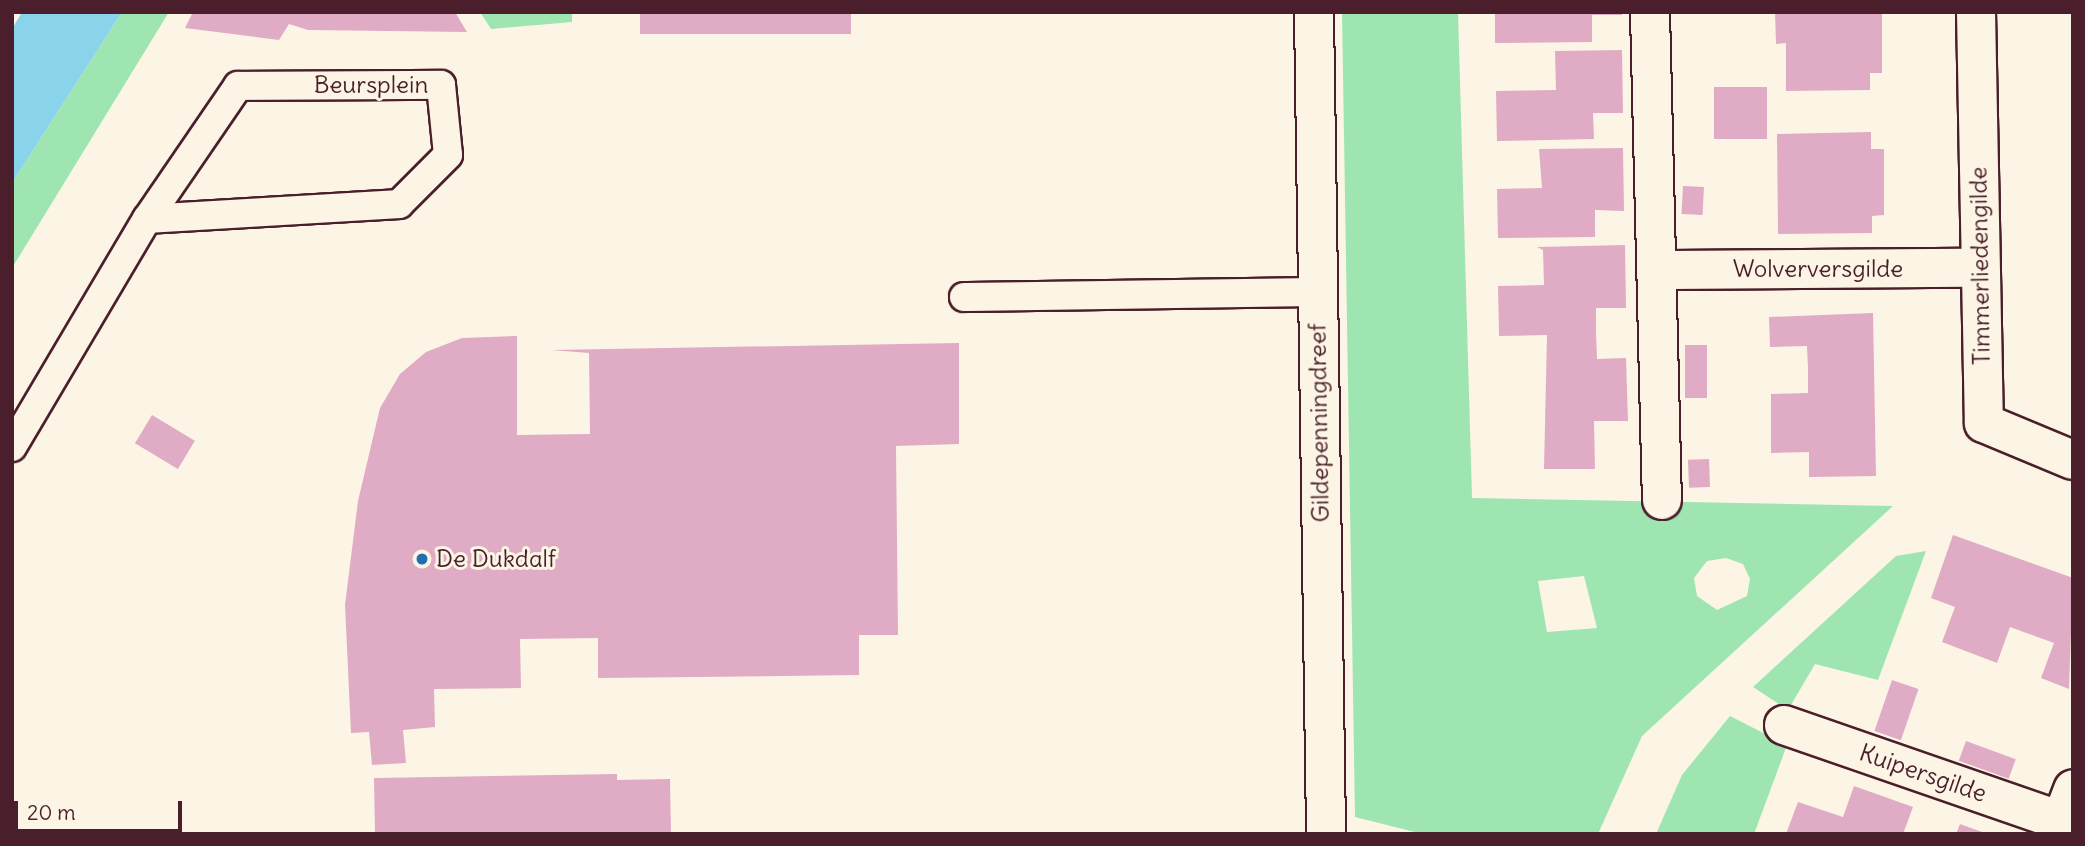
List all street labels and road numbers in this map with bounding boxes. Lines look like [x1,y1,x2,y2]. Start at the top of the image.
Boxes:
street label: Beursplein [314,71,428,99]
street label: Timmerliedengilde [1964,167,1996,365]
street label: Wolverversgilde [1733,255,1903,283]
street label: Gildepenningdreef [1303,323,1335,523]
street label: Kuipersgilde [1856,738,1990,808]

